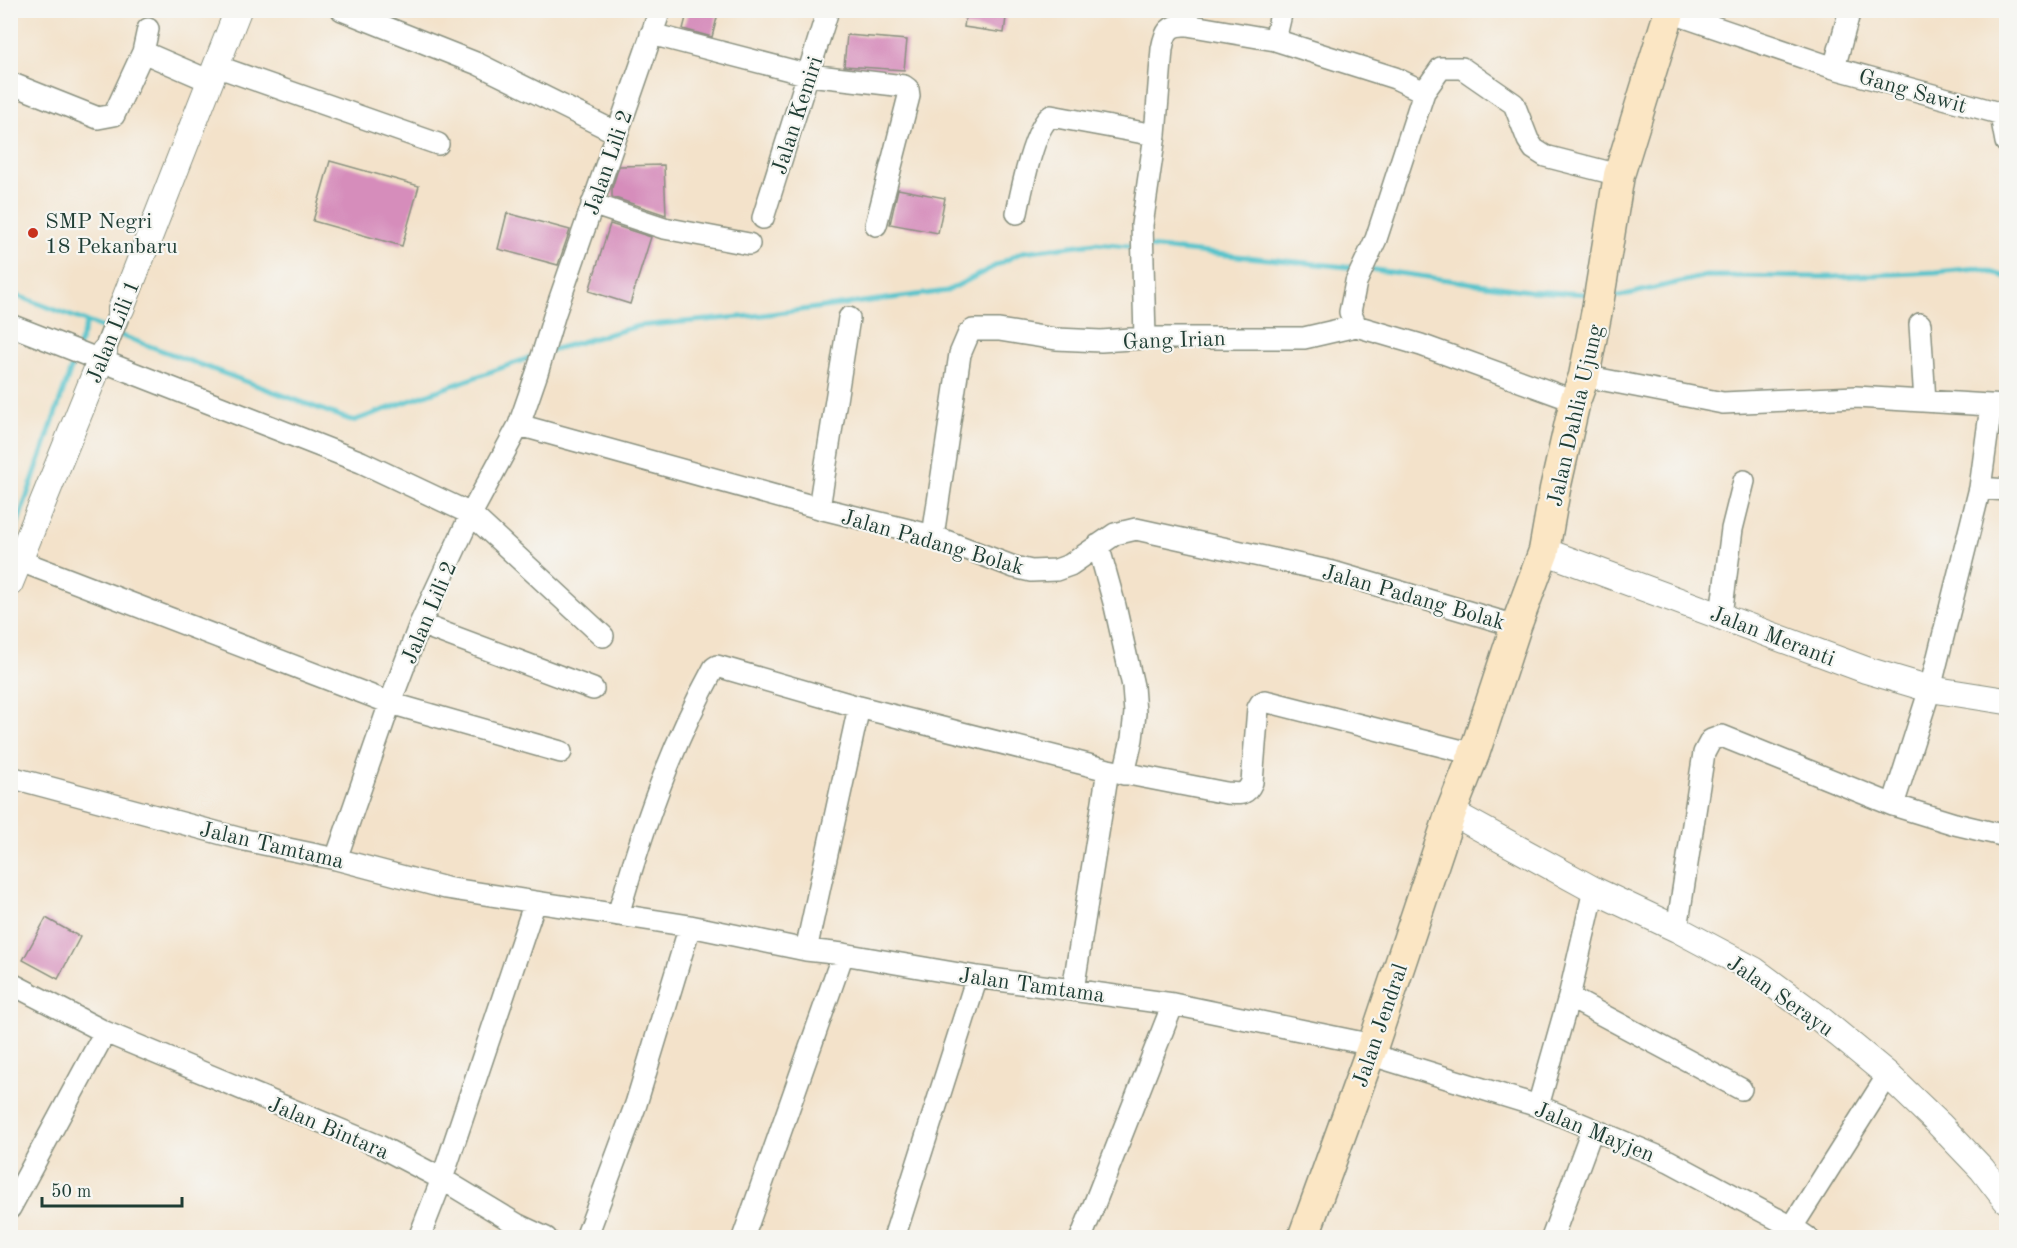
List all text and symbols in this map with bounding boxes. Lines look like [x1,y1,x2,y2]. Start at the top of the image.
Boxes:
street label: Jalan Kemiri [768,54,827,177]
street label: Gang Sawit [1856,66,1969,118]
street label: Jalan Lili 2 [581,108,637,218]
place label: SMP Negri 18 Pekanbaru [45,211,178,258]
marker: SMP Negri 18 Pekanbaru [26,226,40,240]
street label: Jalan Lili 1 [83,277,144,386]
street label: Jalan Dahlia Ujung [1544,322,1608,509]
street label: Gang Irian [1122,328,1226,354]
street label: Jalan Padang Bolak [839,506,1026,580]
street label: Jalan Lili 2 [398,558,461,667]
street label: Jalan Padang Bolak [1320,561,1507,635]
street label: Jalan Meranti [1707,603,1838,671]
street label: Jalan Tamtama [197,819,346,873]
street label: Jalan Serayu [1723,952,1837,1041]
street label: Jalan Jendral [1350,961,1412,1090]
street label: Jalan Tamtama [957,965,1106,1007]
street label: Jalan Bintara [265,1094,392,1164]
street label: Jalan Mayjen [1531,1099,1657,1167]
scale bar [42,1170,182,1208]
text: 50 m [51,1183,91,1201]

